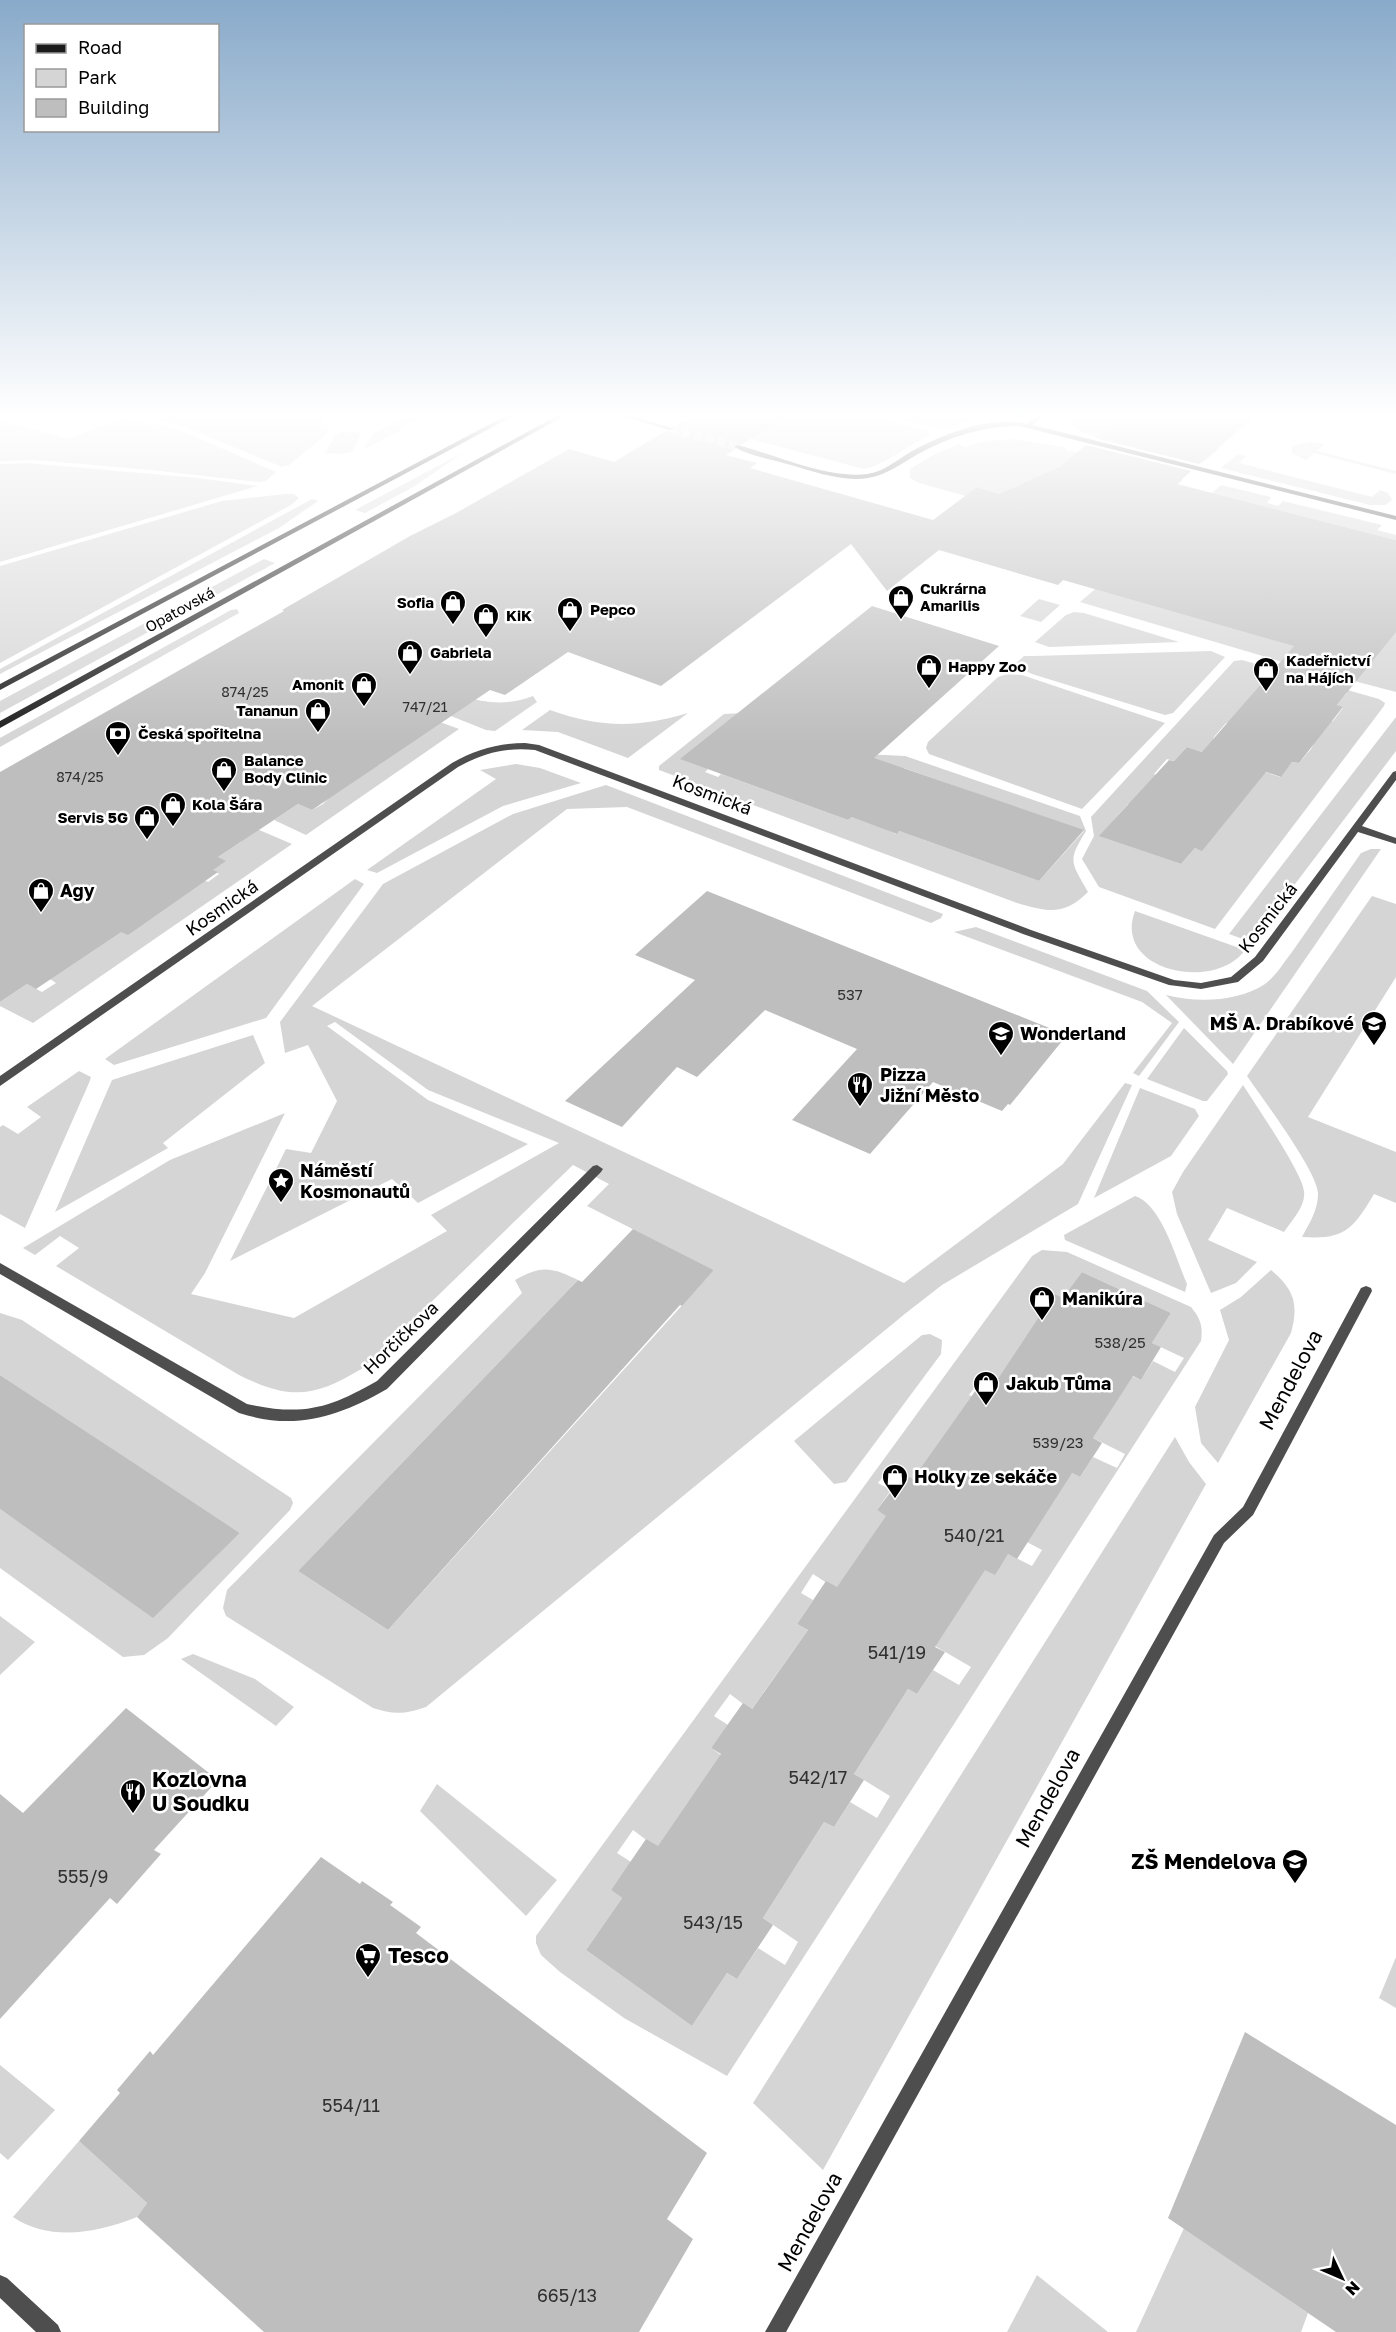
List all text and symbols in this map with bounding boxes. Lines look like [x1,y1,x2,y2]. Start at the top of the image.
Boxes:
legend [24,24,219,132]
text: Road [78,36,122,58]
text: Park [78,66,117,88]
text: Building [78,96,149,118]
place label: Cukrárna Amarilis [920,579,987,614]
street label: Opatovská [142,583,217,636]
shop icon: Cukrárna Amarilis [886,583,916,621]
shop icon: Sofia [438,588,468,626]
place label: Sofia [397,593,434,611]
shop icon: Pepco [555,595,585,633]
place label: Pepco [590,600,636,618]
shop icon: KiK [471,601,501,639]
place label: KiK [506,606,532,624]
shop icon: Gabriela [395,638,425,676]
place label: Gabriela [430,643,492,661]
place label: Kadeřnictví na Hájích [1286,651,1372,686]
shop icon: Happy Zoo [914,652,944,690]
shop icon: Kadeřnictví na Hájích [1251,655,1281,693]
place label: Happy Zoo [948,657,1026,675]
shop icon: Amonit [349,670,379,708]
place label: Amonit [292,675,344,693]
house number: 874/25 [221,683,269,700]
shop icon: Tananun [303,696,333,734]
house number: 747/21 [402,698,448,715]
place label: Tananun [236,701,298,719]
bank icon: Česká spořitelna [103,719,133,757]
place label: Česká spořitelna [138,724,261,742]
place label: Balance Body Clinic [244,751,328,786]
shop icon: Balance Body Clinic [209,755,239,793]
house number: 874/25 [56,768,104,785]
street label: Kosmická [670,769,755,819]
shop icon: Kola Šára [158,790,188,828]
place label: Kola Šára [192,795,262,813]
shop icon: Servis 5G [132,803,162,841]
place label: Servis 5G [57,808,128,826]
street label: Kosmická [181,874,262,940]
shop icon: Agy [26,876,56,914]
street label: Kosmická [1233,878,1301,957]
place label: Agy [60,879,95,901]
house number: 537 [837,985,863,1003]
school or university icon: MŠ A. Drabíkové [1359,1009,1389,1047]
place label: MŠ A. Drabíkové [1210,1012,1354,1034]
school or university icon: Wonderland [986,1019,1016,1057]
place label: Wonderland [1020,1022,1126,1044]
place label: Pizza Jižní Město [880,1063,980,1106]
restaurant icon: Pizza Jižní Město [845,1070,875,1108]
place label: Náměstí Kosmonautů [300,1159,410,1202]
place icon: Náměstí Kosmonautů [266,1166,296,1204]
shop icon: Manikúra [1027,1284,1057,1322]
place label: Manikúra [1062,1287,1143,1309]
street label: Horčičkova [358,1296,442,1378]
street label: Mendelova [1253,1325,1327,1434]
house number: 538/25 [1094,1333,1146,1351]
shop icon: Jakub Tůma [971,1369,1001,1407]
place label: Jakub Tůma [1006,1372,1111,1394]
house number: 539/23 [1032,1433,1084,1451]
shop icon: Holky ze sekáče [880,1462,910,1500]
place label: Holky ze sekáče [914,1465,1057,1487]
house number: 540/21 [944,1524,1004,1546]
house number: 541/19 [868,1641,926,1663]
street label: Mendelova [1009,1743,1085,1852]
place label: Kozlovna U Soudku [152,1766,249,1816]
house number: 542/17 [789,1766,847,1788]
restaurant icon: Kozlovna U Soudku [118,1777,148,1815]
school or university icon: ZŠ Mendelova [1280,1847,1310,1885]
place label: ZŠ Mendelova [1131,1848,1276,1874]
house number: 555/9 [58,1865,108,1887]
house number: 543/15 [683,1911,743,1933]
supermarket icon: Tesco [353,1941,383,1979]
place label: Tesco [388,1942,449,1968]
house number: 554/11 [322,2094,380,2116]
street label: Mendelova [771,2167,847,2276]
north arrow [1312,2248,1372,2308]
text: N [1341,2277,1364,2300]
house number: 665/13 [537,2284,597,2306]

